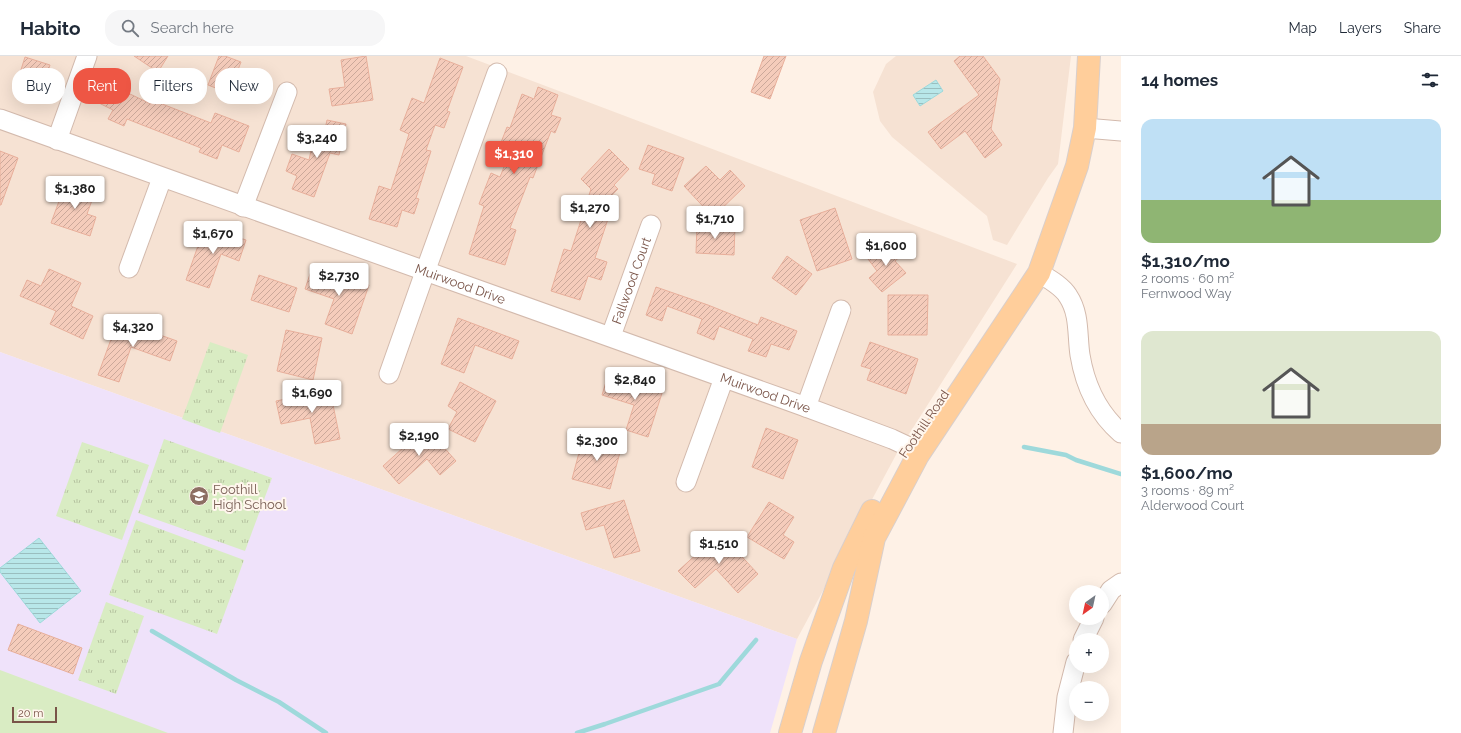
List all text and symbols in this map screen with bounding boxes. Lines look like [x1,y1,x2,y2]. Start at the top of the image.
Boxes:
search box [105,10,385,46]
text: Habito [20,17,81,39]
icon: search [119,17,141,39]
text: Search here [151,19,234,37]
text: Map [1289,20,1317,36]
text: Layers [1339,20,1382,36]
text: Share [1404,20,1441,36]
chip: Buy [12,68,65,104]
chip: Rent [73,68,131,104]
chip: Filters [139,68,207,104]
chip: New [215,68,273,104]
icon: filters [1419,69,1441,91]
text: 14 homes [1141,70,1218,90]
pin: $3,240 [284,125,350,159]
text: $3,240 [296,130,338,145]
pin: $1,310 [481,141,547,175]
icon: home [1255,145,1327,217]
text: $1,310 [494,146,534,161]
pin: $1,380 [42,176,108,210]
text: $1,380 [55,181,95,196]
pin: $1,270 [557,195,623,229]
text: $1,270 [570,200,610,215]
pin: $1,710 [682,206,748,240]
text: $1,710 [695,211,735,226]
pin: $1,670 [180,221,246,255]
text: $1,670 [193,226,233,241]
pin: $1,600 [853,233,919,267]
street label: Fallwood Court [608,234,654,326]
text: $1,600 [865,238,907,253]
text: $1,310/mo [1141,251,1230,271]
street label: Muirwood Drive [413,261,508,307]
pin: $2,730 [306,263,372,297]
text: $2,730 [319,268,359,283]
text: 2 rooms · 60 m² [1141,271,1234,286]
text: Fernwood Way [1141,286,1231,301]
pin: $4,320 [100,314,166,348]
text: $4,320 [112,319,154,334]
icon: home [1255,357,1327,429]
pin: $2,840 [602,367,668,401]
street label: Muirwood Drive [718,370,813,416]
text: $2,840 [614,372,656,387]
pin: $1,690 [279,380,345,414]
text: $1,690 [291,385,333,400]
street label: Foothill Road [896,387,952,461]
pin: $2,190 [386,423,452,457]
text: $2,190 [399,428,439,443]
pin: $2,300 [564,428,630,462]
text: $2,300 [576,433,618,448]
text: $1,600/mo [1141,463,1233,483]
place label: Foothill High School [213,482,286,512]
text: 3 rooms · 89 m² [1141,483,1234,498]
school or university icon: Foothill High School [188,485,210,507]
text: Alderwood Court [1141,498,1244,513]
pin: $1,510 [686,531,752,565]
text: $1,510 [699,536,739,551]
north arrow [1069,585,1109,625]
map controls [1069,585,1109,721]
button: + [1069,633,1109,673]
button: − [1069,681,1109,721]
scale bar [12,705,57,724]
text: 20 m [18,707,43,720]

